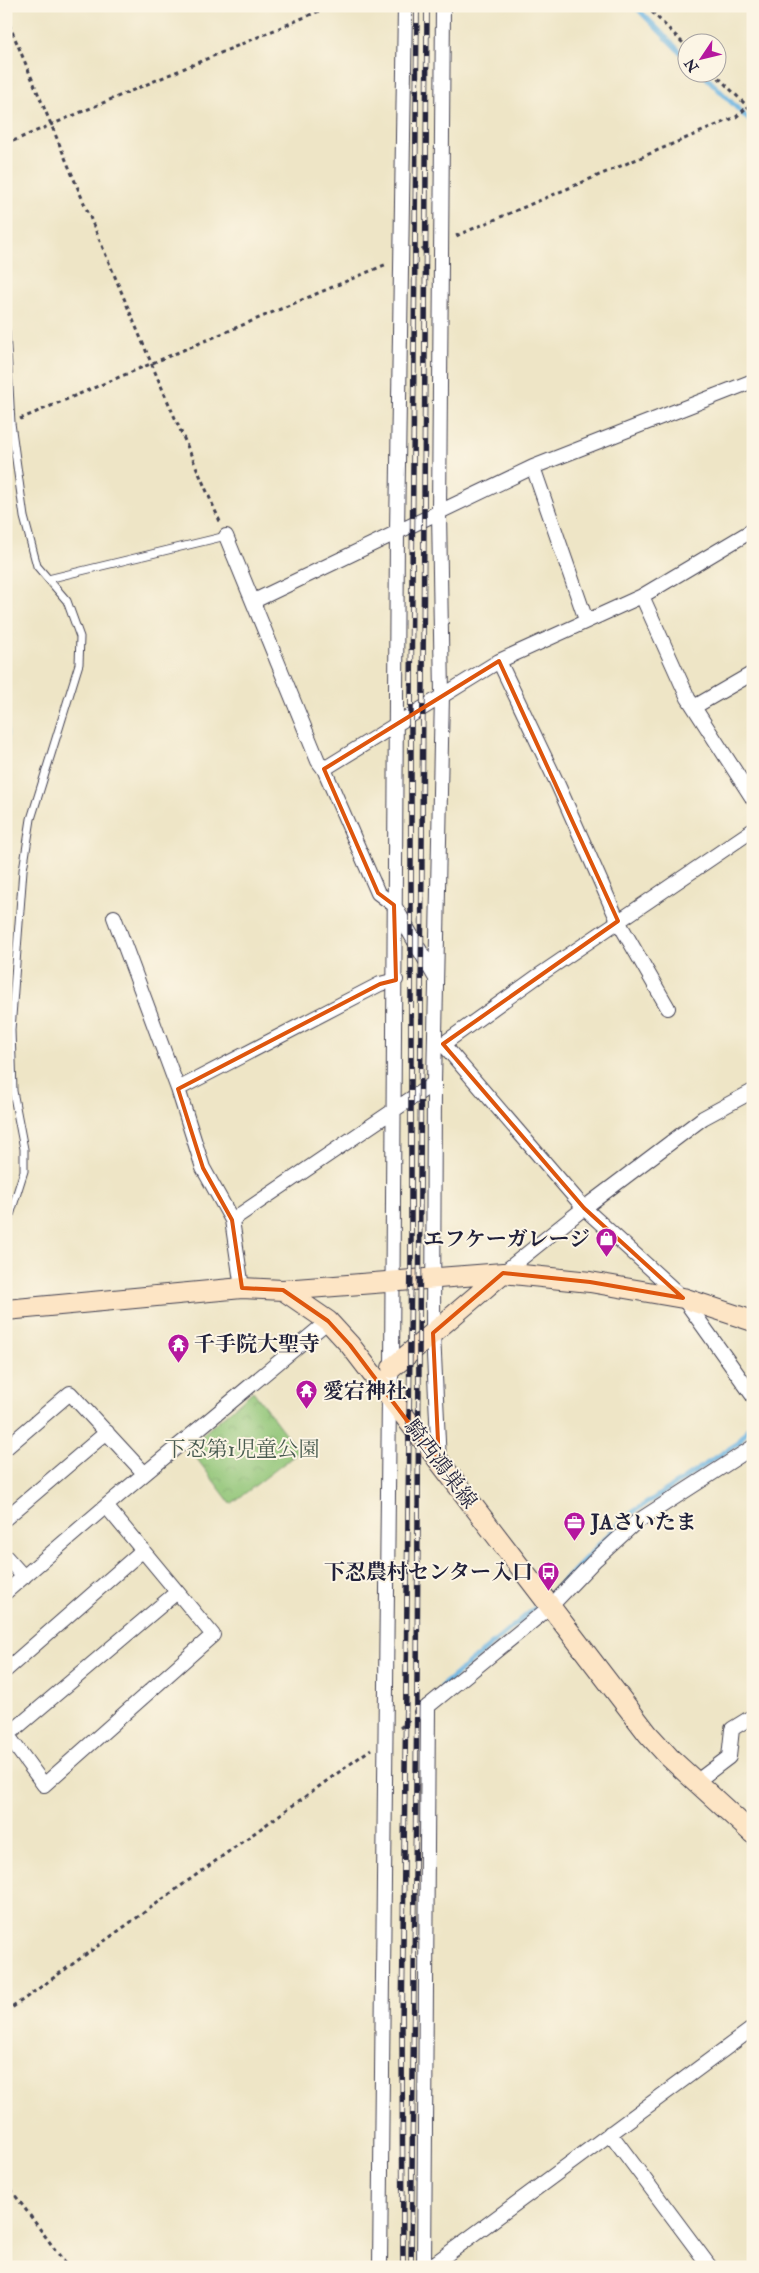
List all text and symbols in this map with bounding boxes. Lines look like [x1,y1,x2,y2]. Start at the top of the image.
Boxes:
north arrow [676,32,726,82]
text: N [681,55,703,76]
place label: エフケーガレージ [423,1226,590,1253]
shop icon: エフケーガレージ [594,1227,618,1258]
place label: 千手院大聖寺 [194,1331,320,1358]
temple icon: 千手院大聖寺 [166,1332,190,1363]
place label: 愛宕神社 [323,1378,407,1405]
temple icon: 愛宕神社 [295,1379,319,1410]
street label: 騎西鴻巣線 [398,1414,483,1514]
park label: 下忍第1児童公園 [165,1436,319,1463]
place label: JAさいたま [590,1509,697,1536]
office icon: JAさいたま [563,1510,587,1541]
place label: 下忍農村センター入口 [324,1559,533,1586]
bus stop icon: 下忍農村センター入口 [537,1560,561,1591]

